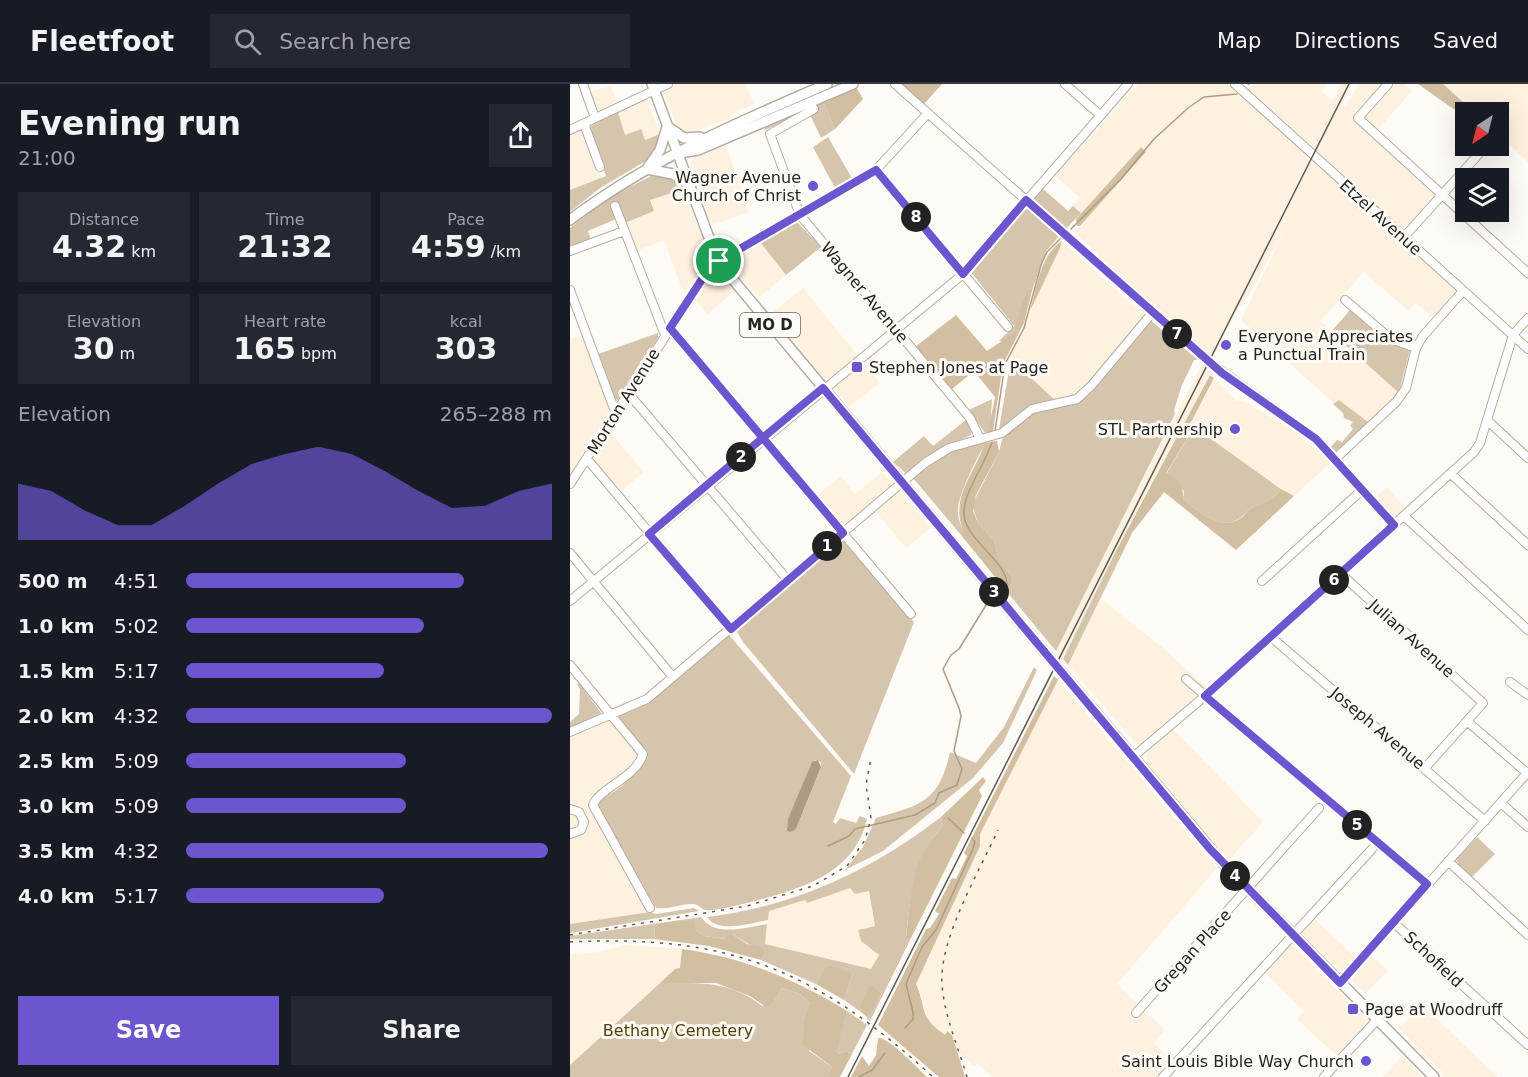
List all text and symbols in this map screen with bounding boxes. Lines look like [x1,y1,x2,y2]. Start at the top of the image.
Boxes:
search box [210,14,630,68]
text: Fleetfoot [30,25,174,58]
icon: search [231,25,264,58]
text: Search here [279,29,411,54]
text: Map [1217,29,1261,53]
text: Directions [1294,29,1400,53]
text: Saved [1433,29,1498,53]
north arrow [1455,102,1509,156]
map controls [1455,102,1509,222]
text: Evening run [18,104,241,143]
button: share [489,104,552,167]
text: 21:00 [18,146,76,170]
place label: Wagner Avenue Church of Christ [672,168,801,205]
button: layers [1455,168,1509,222]
street label: Etzel Avenue [1336,176,1426,259]
marker: Wagner Avenue Church of Christ [806,179,820,193]
pin: 8 [901,202,931,232]
text: 8 [910,207,922,226]
text: Distance [69,210,139,229]
text: Time [265,210,305,229]
text: Pace [447,210,485,229]
text: 4.32 [52,229,126,264]
text: 21:32 [237,229,333,264]
text: 4:59 [411,229,486,264]
pin [693,235,744,286]
street label: Wagner Avenue [817,238,912,347]
text: km [126,242,156,261]
text: /km [486,242,521,261]
icon: arrive [702,244,735,277]
text: Elevation [67,312,141,331]
text: Heart rate [244,312,326,331]
text: kcal [450,312,482,331]
road number: MO D [740,313,800,337]
pin: 7 [1162,319,1192,349]
text: 7 [1171,324,1183,343]
place label: Everyone Appreciates a Punctual Train [1238,327,1413,364]
text: 30 [73,331,115,366]
text: 165 [233,331,296,366]
text: 303 [435,331,497,366]
marker: Everyone Appreciates a Punctual Train [1219,338,1233,352]
text: m [115,344,135,363]
text: bpm [296,344,337,363]
street label: Morton Avenue [583,345,664,458]
place label: Stephen Jones at Page [869,358,1048,377]
marker: Stephen Jones at Page [850,360,864,374]
text: Elevation [18,402,111,426]
text: 265–288 m [440,402,552,426]
place label: STL Partnership [1098,420,1223,439]
marker: STL Partnership [1228,422,1242,436]
pin: 2 [726,442,756,472]
text: 2 [735,447,747,466]
pin: 1 [812,531,842,561]
text: 1 [821,536,833,555]
pin: 6 [1319,565,1349,595]
text: 500 m [18,569,88,593]
text: 4:51 [114,569,159,593]
text: 6 [1328,570,1340,589]
pin: 3 [979,577,1009,607]
text: 3 [988,582,1000,601]
street label: Julian Avenue [1364,594,1458,682]
text: 1.0 km [18,614,95,638]
text: 5:02 [114,614,159,638]
text: 1.5 km [18,659,95,683]
text: 5:17 [114,659,159,683]
street label: Joseph Avenue [1326,683,1429,773]
text: 2.0 km [18,704,95,728]
text: 4:32 [114,704,159,728]
text: 2.5 km [18,749,95,773]
text: 5:09 [114,749,159,773]
text: 3.0 km [18,794,95,818]
text: 5:09 [114,794,159,818]
pin: 5 [1342,810,1372,840]
text: 5 [1351,815,1363,834]
text: 3.5 km [18,839,95,863]
text: 4:32 [114,839,159,863]
pin: 4 [1220,861,1250,891]
text: 4 [1229,866,1241,885]
text: 4.0 km [18,884,95,908]
text: 5:17 [114,884,159,908]
street label: Gregan Place [1150,906,1235,997]
street label: Schofield [1400,927,1467,991]
button: Save [18,996,279,1065]
button: Share [291,996,552,1065]
place label: Page at Woodruff [1365,1000,1503,1019]
marker: Page at Woodruff [1346,1002,1360,1016]
park label: Bethany Cemetery [603,1021,753,1040]
place label: Saint Louis Bible Way Church [1121,1052,1354,1071]
marker: Saint Louis Bible Way Church [1359,1054,1373,1068]

